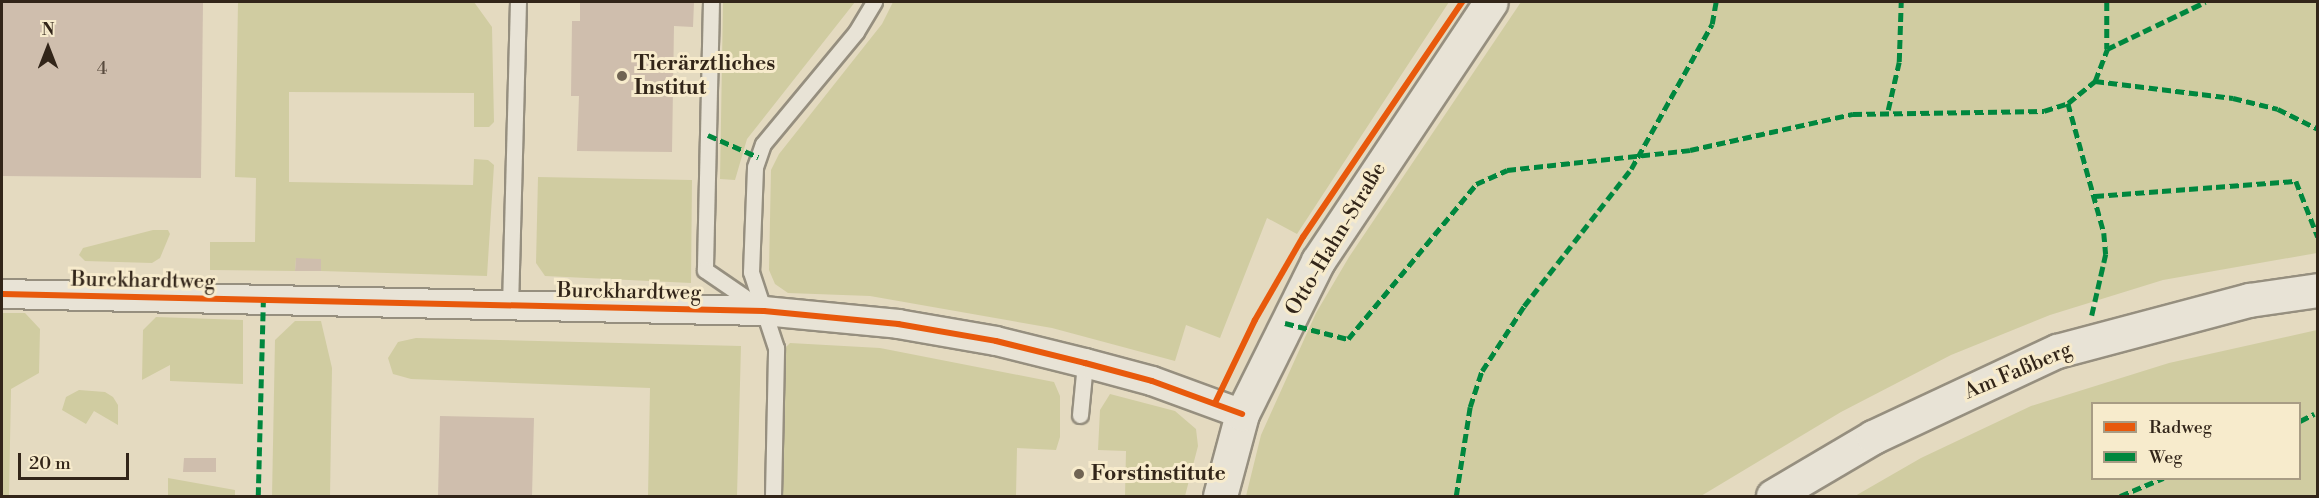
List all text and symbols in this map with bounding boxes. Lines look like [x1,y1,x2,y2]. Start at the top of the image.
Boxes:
north arrow [18,18,78,78]
text: N [42,20,54,40]
place label: Tierärztliches Institut [634,51,775,101]
house number: 4 [97,58,107,80]
marker: Tierärztliches Institut [615,69,629,83]
street label: Otto-Hahn-Straße [1280,158,1392,320]
street label: Burckhardtweg [71,267,215,295]
street label: Burckhardtweg [557,278,701,306]
street label: Am Faßberg [1960,337,2076,405]
legend [2091,402,2301,480]
text: Radweg [2149,416,2212,439]
scale bar [21,441,132,479]
text: Weg [2149,446,2183,469]
text: 20 m [29,452,71,475]
place label: Forstinstitute [1091,461,1226,487]
marker: Forstinstitute [1072,467,1086,481]

